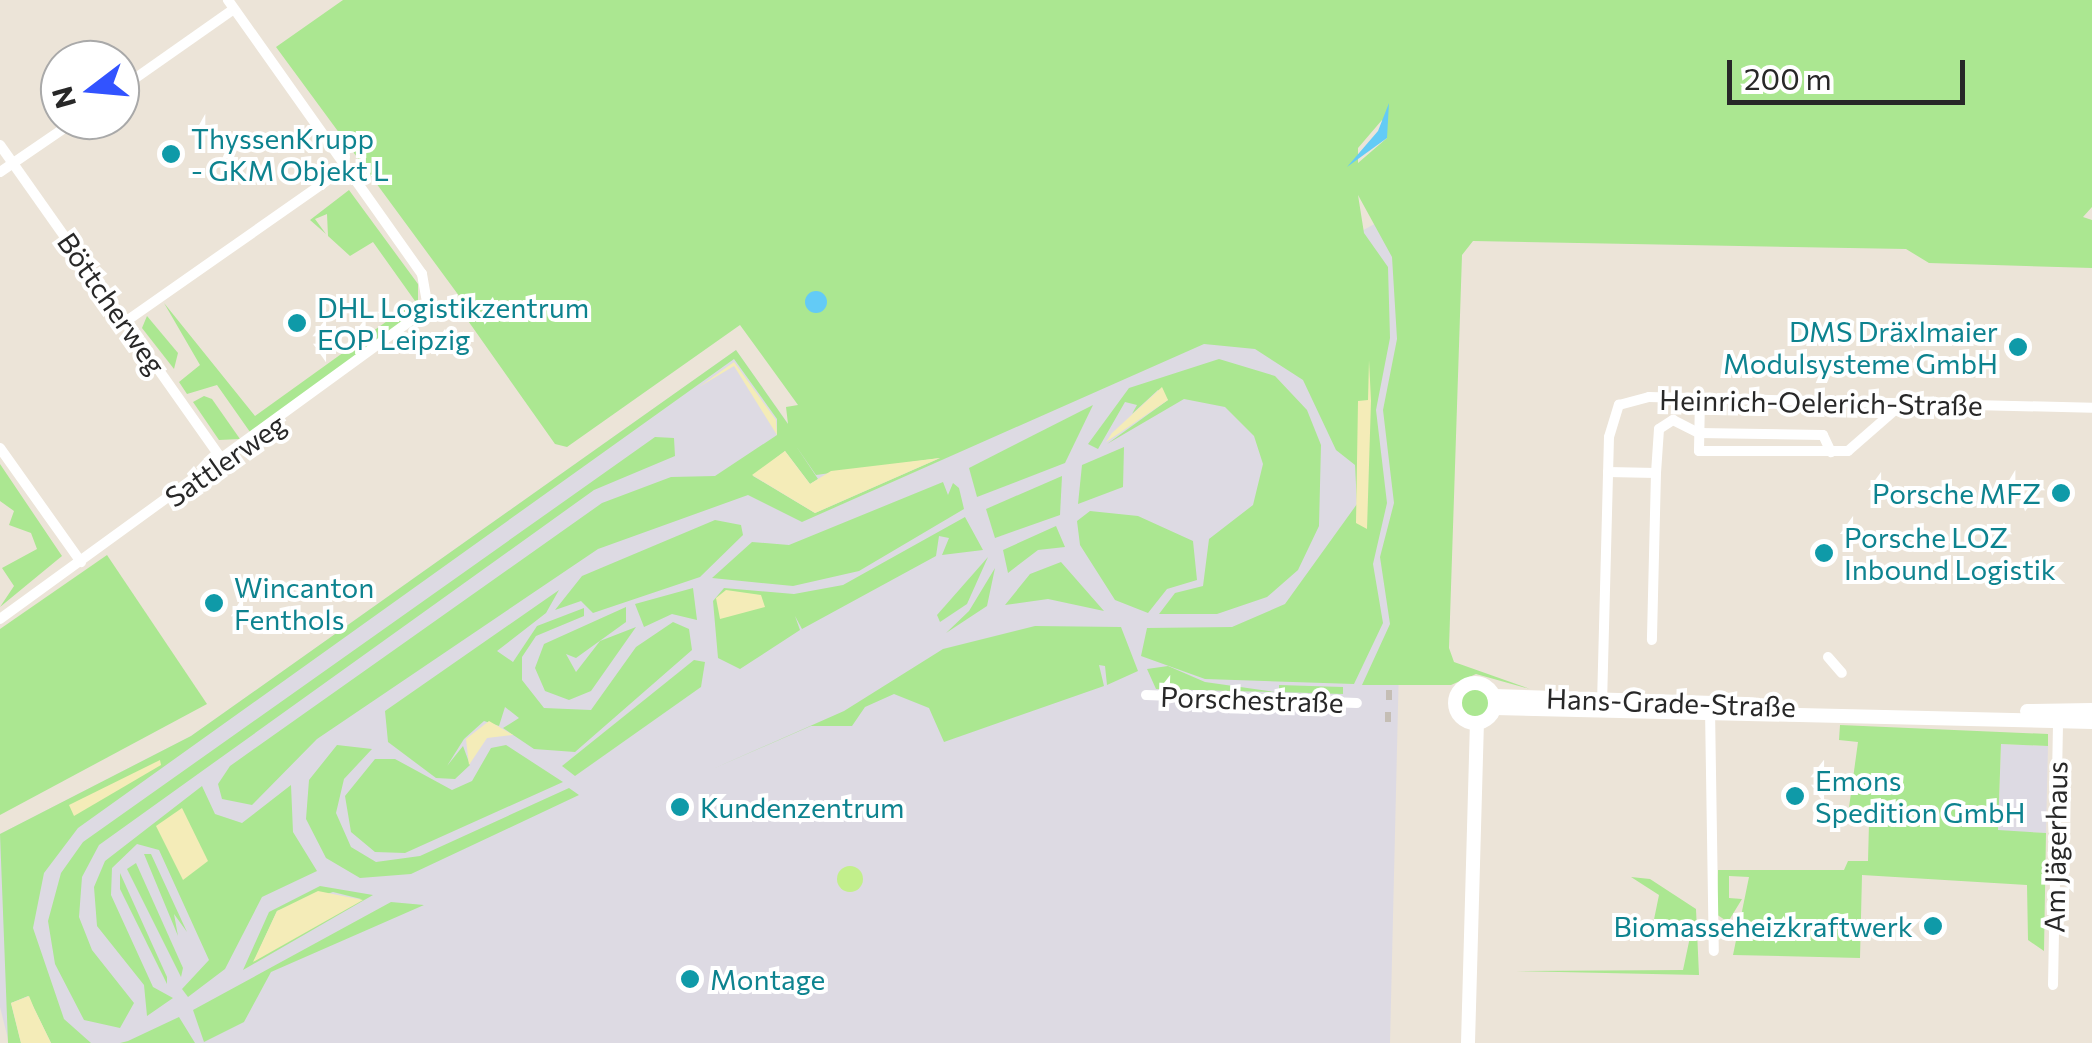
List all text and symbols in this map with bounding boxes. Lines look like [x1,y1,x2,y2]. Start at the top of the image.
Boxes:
north arrow [40,40,140,140]
scale bar [1732,40,1970,102]
text: 200 m [1744,59,1832,96]
text: N [44,83,82,112]
place label: ThyssenKrupp - GKM Objekt L [191,121,389,187]
marker: ThyssenKrupp - GKM Objekt L [160,143,182,165]
street label: Böttcherweg [51,226,173,380]
place label: DHL Logistikzentrum EOP Leipzig [317,290,589,356]
marker: DHL Logistikzentrum EOP Leipzig [286,312,308,334]
place label: DMS Dräxlmaier Modulsysteme GmbH [1723,314,1998,380]
marker: DMS Dräxlmaier Modulsysteme GmbH [2007,336,2029,358]
street label: Heinrich-Oelerich-Straße [1659,382,1983,422]
street label: Sattlerweg [158,406,292,514]
place label: Porsche MFZ [1872,476,2041,510]
marker: Porsche MFZ [2050,482,2072,504]
place label: Porsche LOZ Inbound Logistik [1844,520,2056,586]
marker: Porsche LOZ Inbound Logistik [1813,542,1835,564]
place label: Wincanton Fenthols [234,570,374,636]
marker: Wincanton Fenthols [203,592,225,614]
street label: Porschestraße [1160,679,1344,719]
street label: Hans-Grade-Straße [1545,681,1797,723]
street label: Am Jägerhaus [2037,761,2073,933]
place label: Emons Spedition GmbH [1815,763,2025,829]
marker: Emons Spedition GmbH [1784,785,1806,807]
place label: Kundenzentrum [700,790,905,824]
marker: Kundenzentrum [669,796,691,818]
place label: Biomasseheizkraftwerk [1613,909,1913,943]
marker: Biomasseheizkraftwerk [1922,915,1944,937]
place label: Montage [710,962,825,996]
marker: Montage [679,968,701,990]

